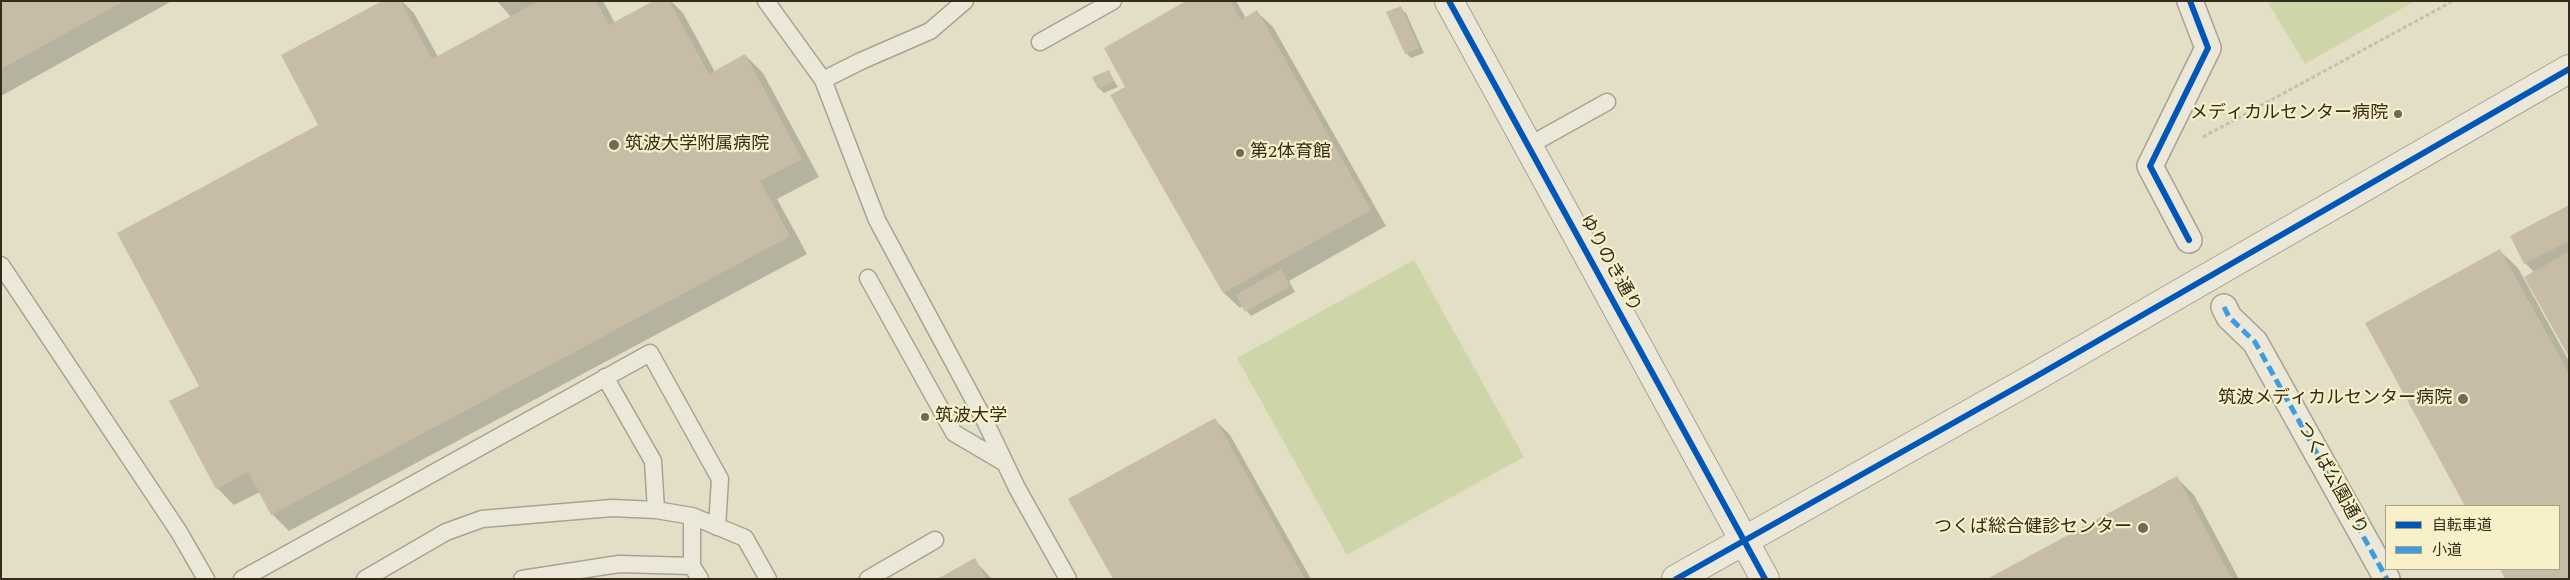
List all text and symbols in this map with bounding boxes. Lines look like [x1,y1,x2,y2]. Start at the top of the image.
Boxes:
place label: メディカルセンター病院 [2190,103,2388,125]
marker: メディカルセンター病院 [2392,108,2404,120]
place label: 筑波大学附属病院 [625,134,769,156]
marker: 筑波大学附属病院 [607,138,621,152]
place label: 第2体育館 [1250,142,1331,164]
marker: 第2体育館 [1234,147,1246,159]
street label: ゆりのき通り [1573,212,1645,316]
place label: 筑波メディカルセンター病院 [2218,388,2452,410]
marker: 筑波メディカルセンター病院 [2456,392,2470,406]
place label: 筑波大学 [935,406,1007,428]
marker: 筑波大学 [919,411,931,423]
street label: つくば公園通り [2291,419,2371,539]
legend [2385,505,2560,570]
text: 自転車道 [2432,514,2492,537]
place label: つくば総合健診センター [1934,517,2132,539]
marker: つくば総合健診センター [2136,521,2150,535]
text: 小道 [2432,539,2462,562]

